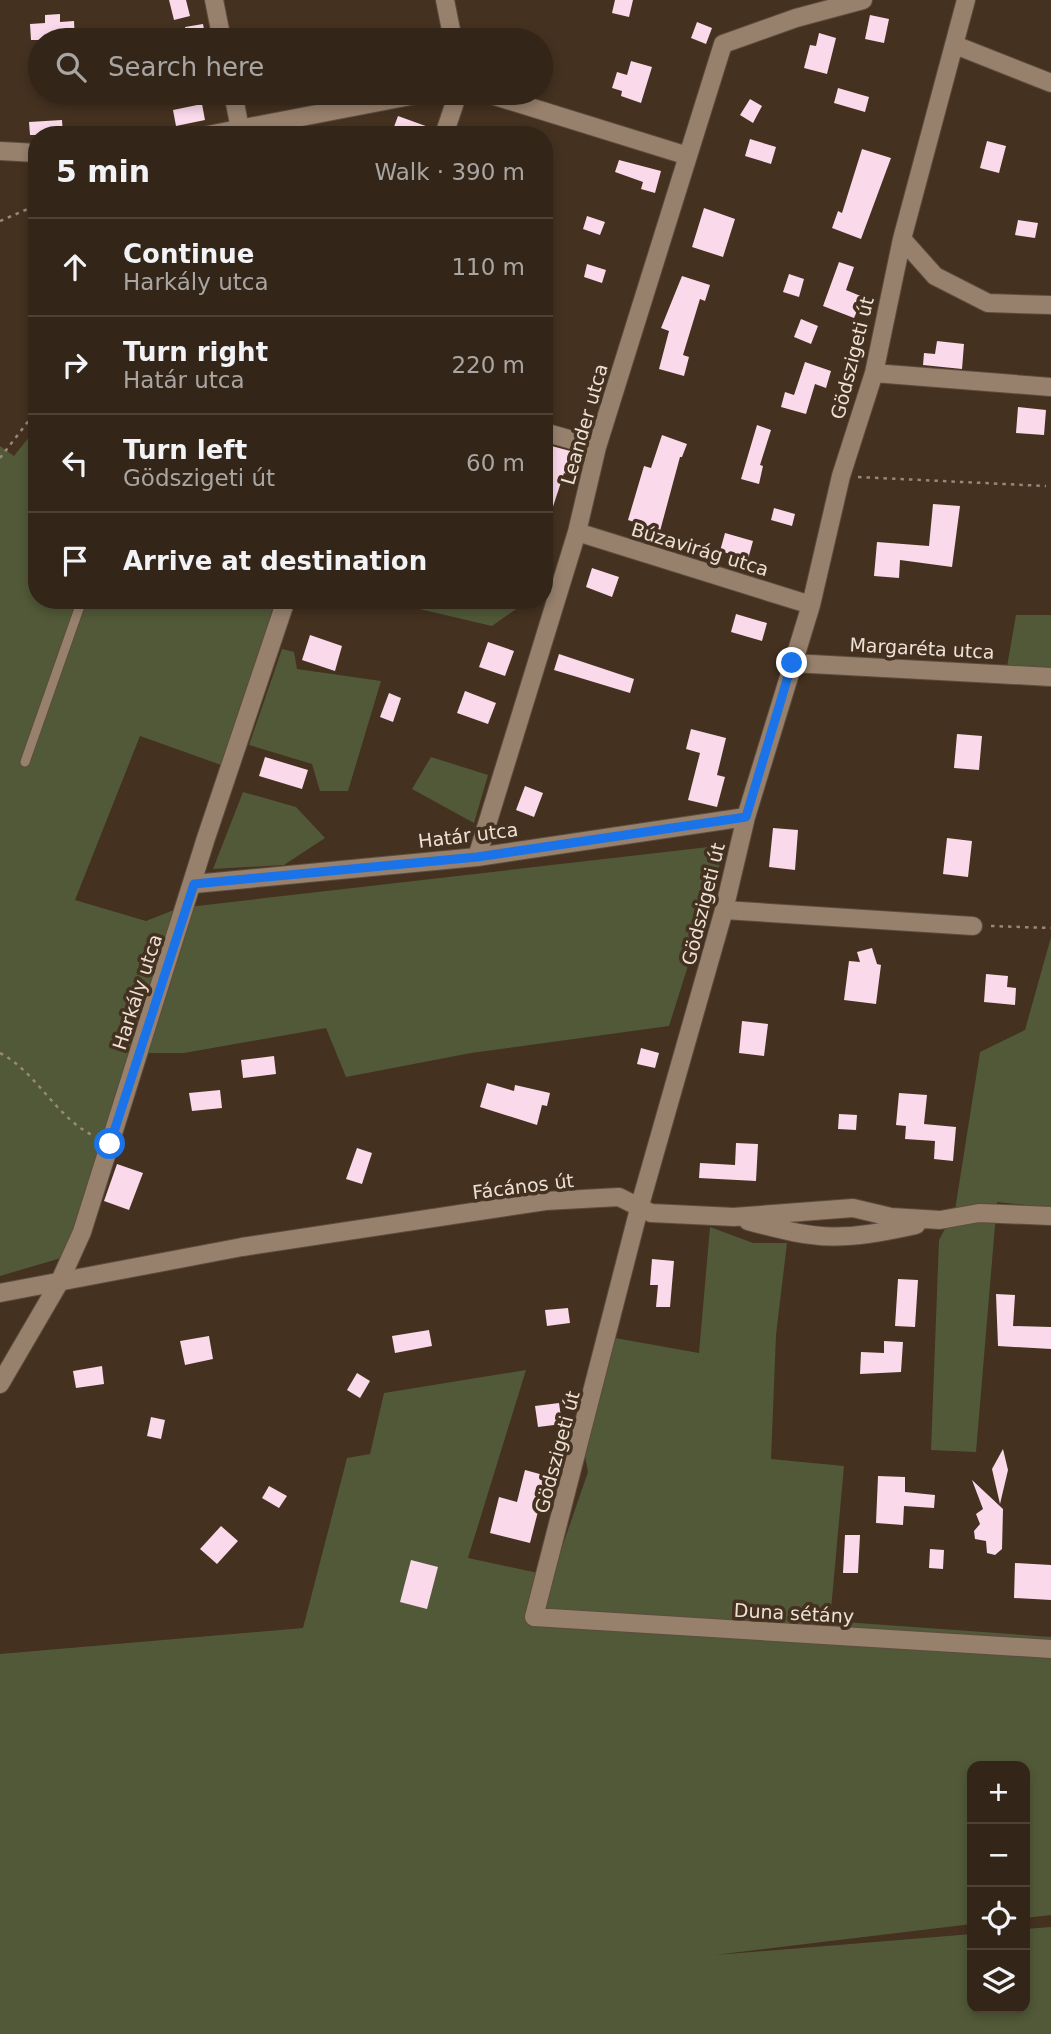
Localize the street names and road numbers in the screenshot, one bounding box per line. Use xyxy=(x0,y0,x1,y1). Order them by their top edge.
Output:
street label: Gödszigeti út xyxy=(826,294,878,422)
street label: Leander utca xyxy=(556,361,612,487)
street label: Búzavirág utca xyxy=(629,518,771,580)
street label: Margaréta utca xyxy=(849,633,995,663)
street label: Határ utca xyxy=(417,818,519,852)
street label: Gödszigeti út xyxy=(677,840,729,968)
street label: Harkály utca xyxy=(108,931,166,1053)
street label: Fácános út xyxy=(471,1169,575,1203)
street label: Gödszigeti út xyxy=(530,1389,584,1515)
street label: Duna sétány xyxy=(733,1599,855,1627)

